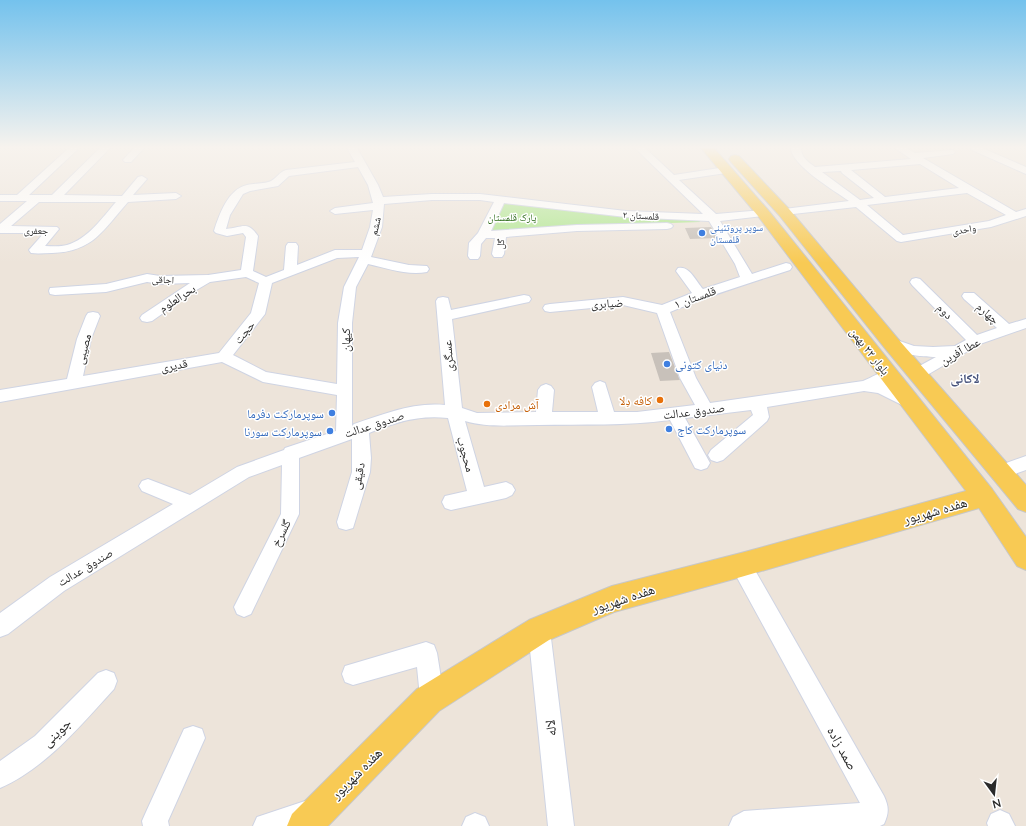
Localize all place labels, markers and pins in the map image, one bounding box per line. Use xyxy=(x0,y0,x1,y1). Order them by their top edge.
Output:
place label: سوپر پروتئینی قلمستان xyxy=(710,221,764,246)
marker: سوپر پروتئینی قلمستان xyxy=(697,228,707,238)
place label: دنیای کتونی xyxy=(675,357,728,372)
marker: دنیای کتونی xyxy=(662,359,672,369)
place label: کافه دِلا xyxy=(619,393,652,408)
marker: کافه دِلا xyxy=(655,395,665,405)
place label: آش مرادی xyxy=(495,397,540,412)
marker: آش مرادی xyxy=(482,399,492,409)
place label: سوپرمارکت دفرما xyxy=(247,406,324,421)
marker: سوپرمارکت دفرما xyxy=(327,408,337,418)
place label: سوپرمارکت کاج xyxy=(677,422,746,437)
place label: سوپرمارکت سورنا xyxy=(244,424,322,439)
marker: سوپرمارکت کاج xyxy=(664,424,674,434)
marker: سوپرمارکت سورنا xyxy=(325,426,335,436)

